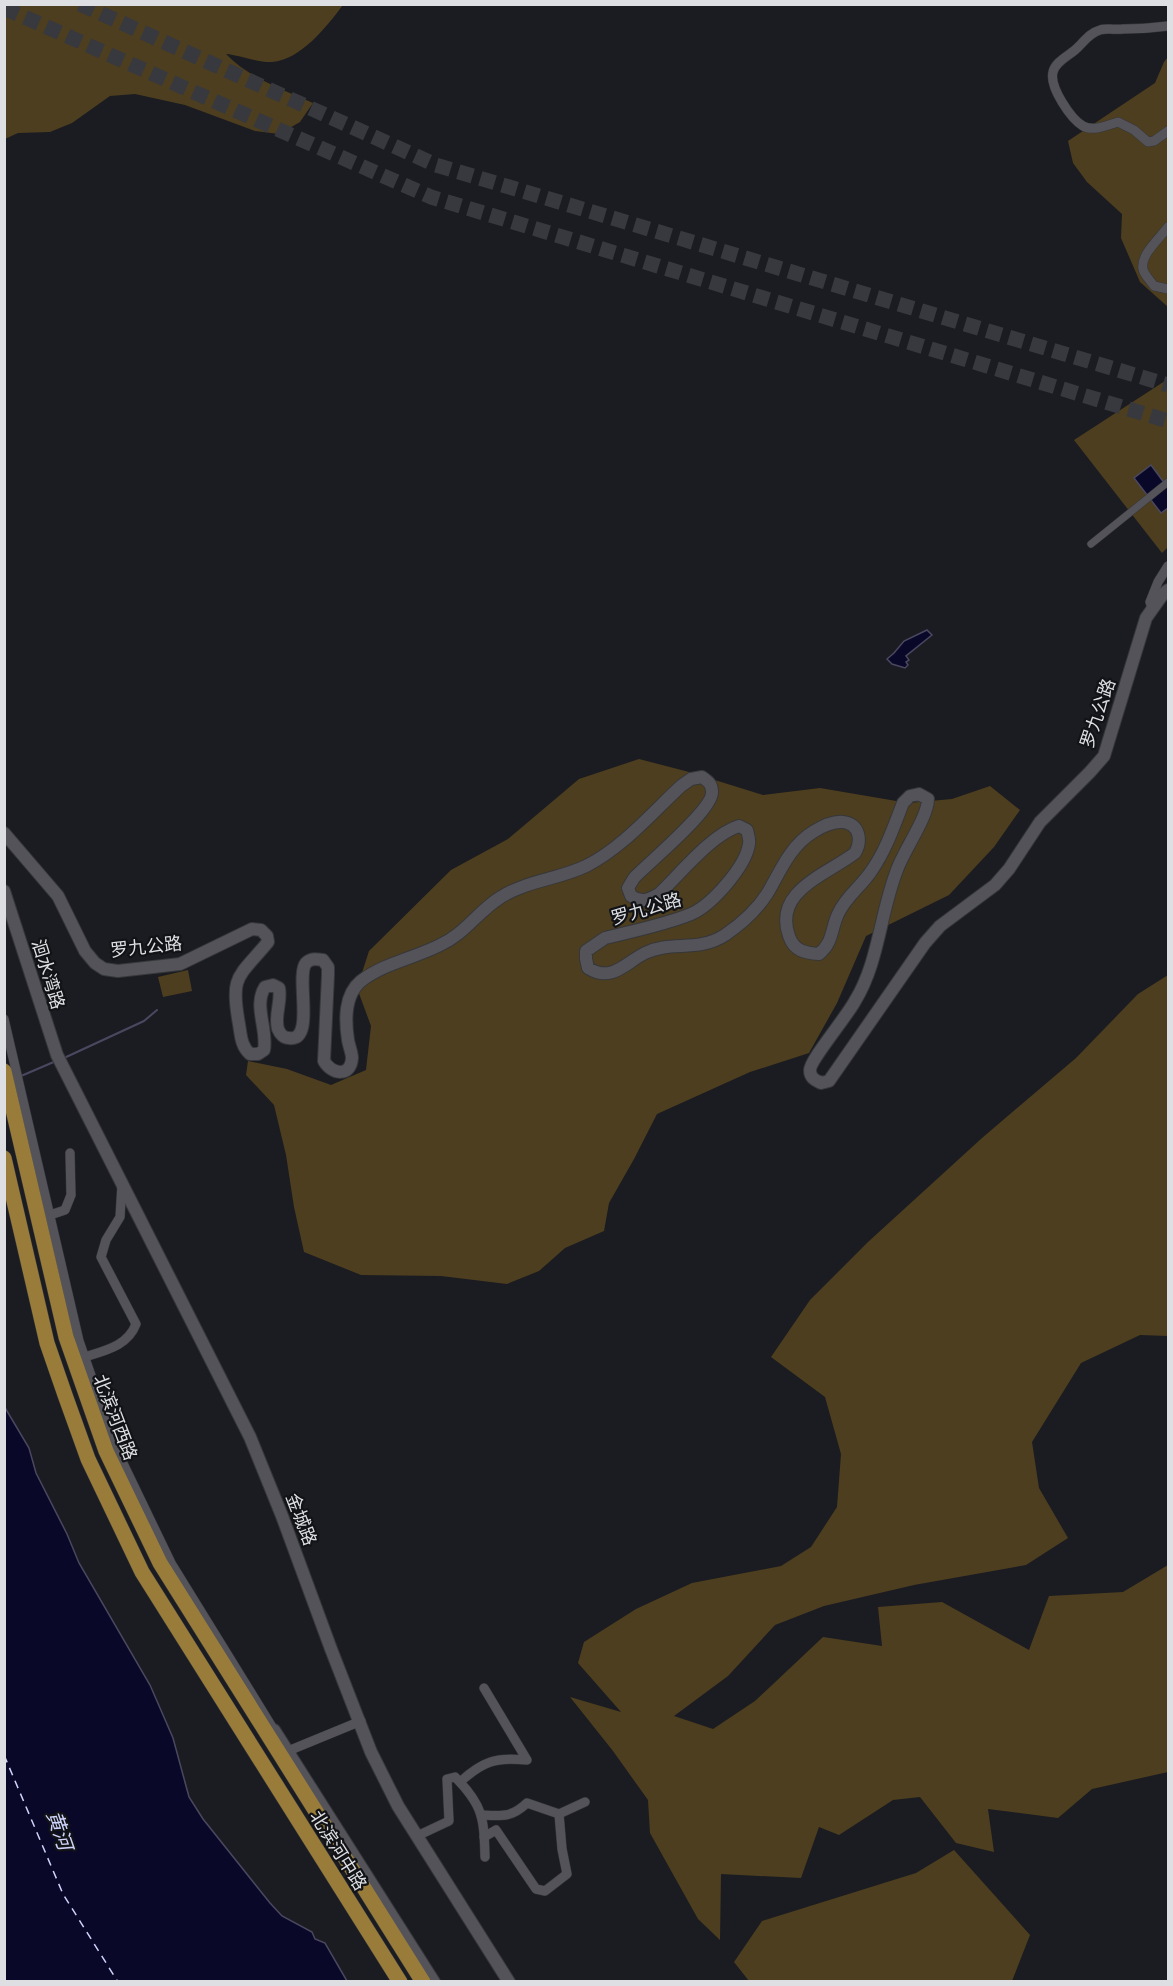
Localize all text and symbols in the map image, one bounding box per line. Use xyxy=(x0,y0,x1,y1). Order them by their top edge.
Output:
street label: 罗九公路 xyxy=(1076,676,1118,750)
street label: 罗九公路 xyxy=(609,888,683,928)
street label: 罗九公路 xyxy=(109,932,183,960)
street label: 洄水湾路 xyxy=(29,937,69,1011)
street label: 北滨河西路 xyxy=(91,1371,141,1463)
street label: 金城路 xyxy=(283,1490,321,1548)
water label: 黄河 xyxy=(43,1807,79,1856)
street label: 北滨河中路 xyxy=(307,1807,371,1893)

